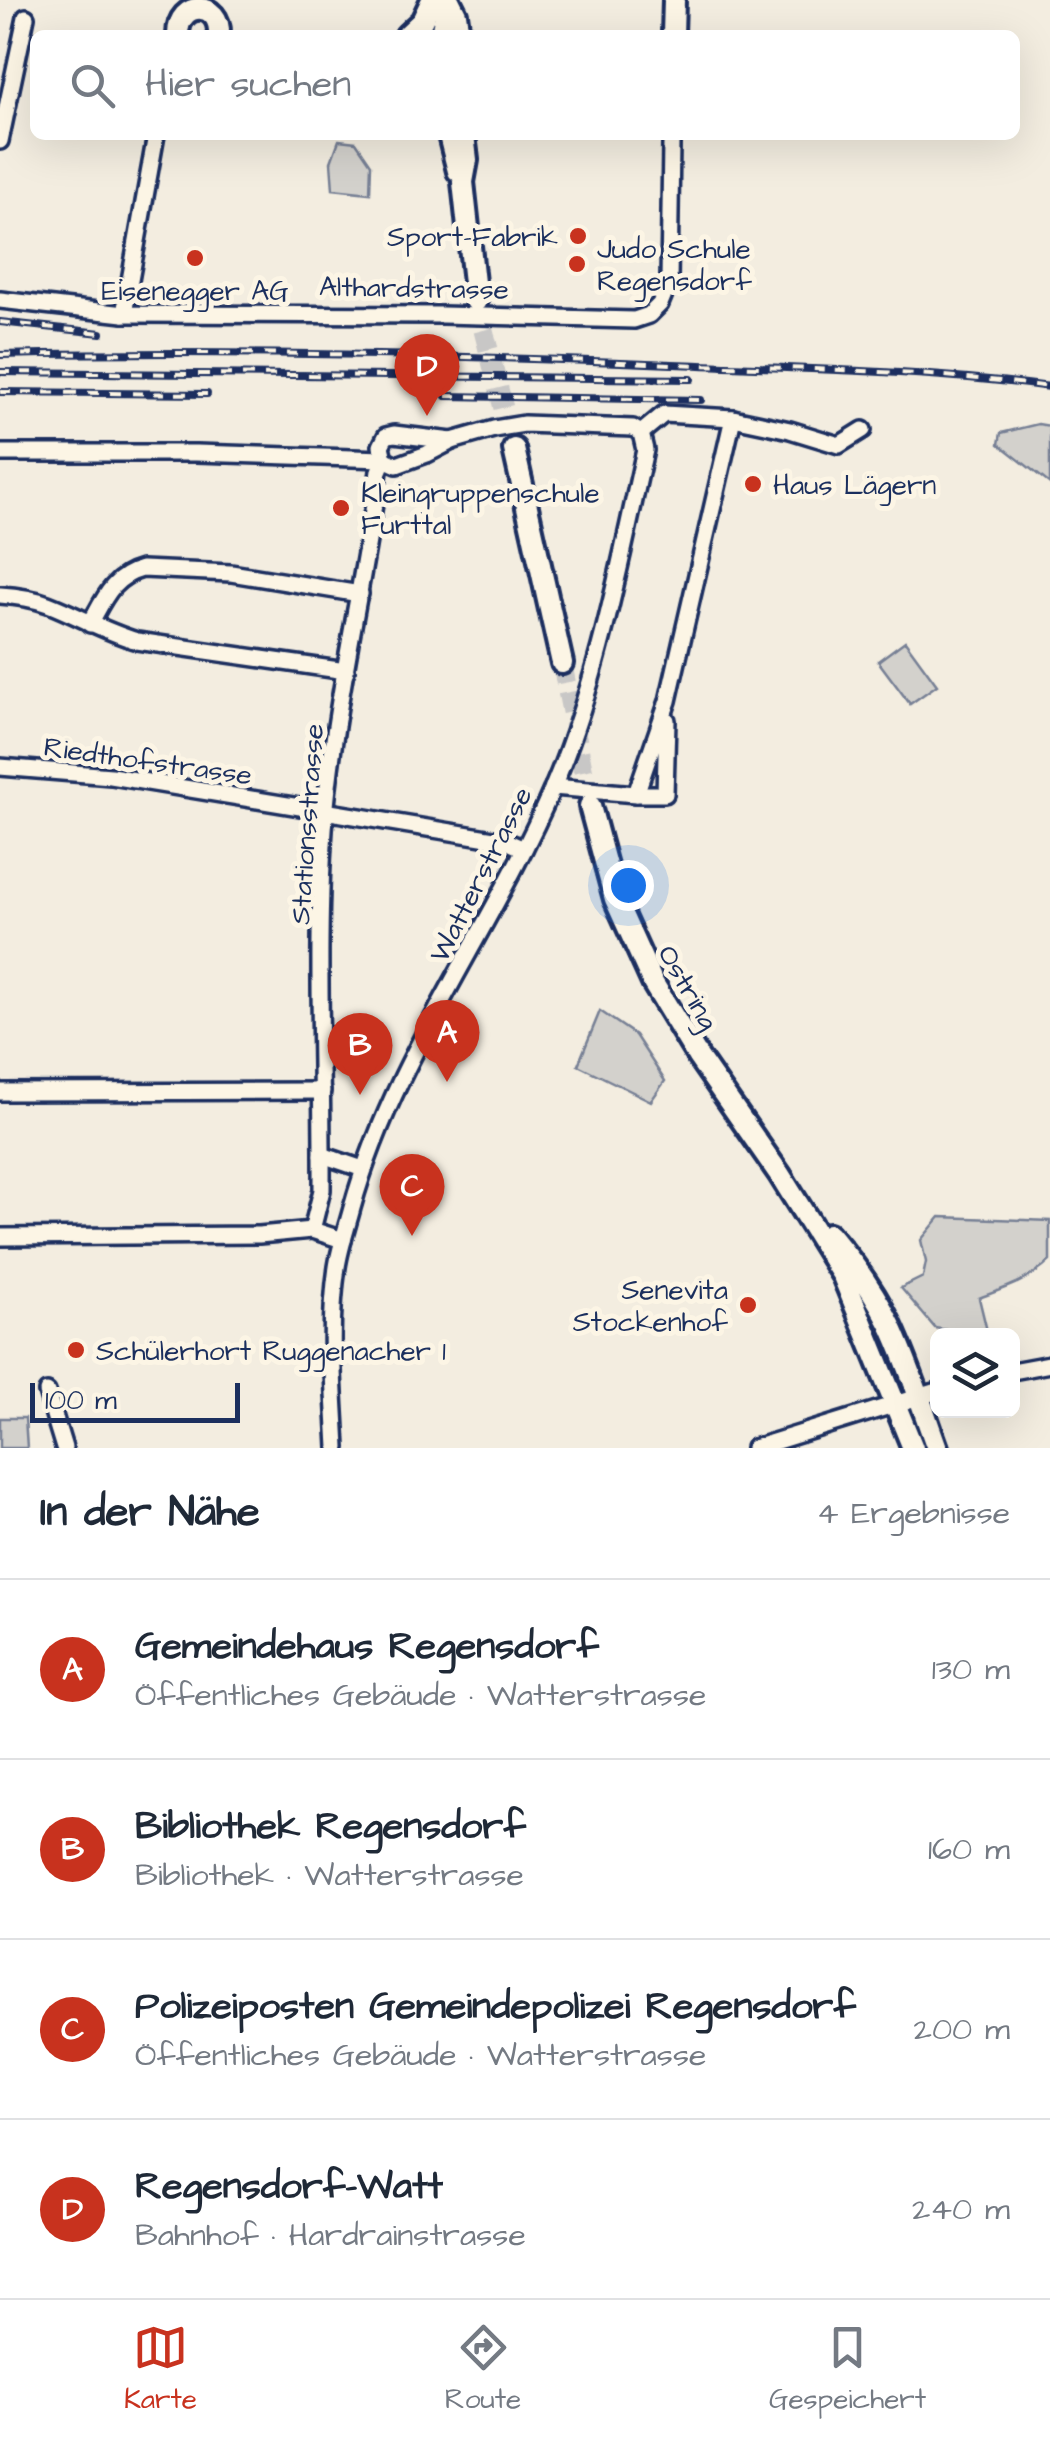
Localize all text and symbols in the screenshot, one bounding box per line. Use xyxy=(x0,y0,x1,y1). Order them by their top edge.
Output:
search box xyxy=(30,30,1020,140)
icon: search xyxy=(65,58,120,113)
text: Hier suchen xyxy=(145,59,351,111)
place label: Sport-Fabrik xyxy=(387,218,558,257)
marker: Sport-Fabrik xyxy=(567,225,589,247)
place label: Judo Schule Regensdorf xyxy=(597,230,752,302)
marker: Eisenegger AG xyxy=(184,247,206,269)
marker: Judo Schule Regensdorf xyxy=(566,253,588,275)
street label: Althardstrasse xyxy=(319,267,509,310)
place label: Eisenegger AG xyxy=(101,272,289,312)
pin: D xyxy=(394,334,460,416)
place label: Haus Lägern xyxy=(773,466,936,506)
marker: Haus Lägern xyxy=(742,473,764,495)
place label: Kleingruppenschule Furttal xyxy=(361,474,600,545)
marker: Kleingruppenschule Furttal xyxy=(330,497,352,519)
street label: Stationsstrasse xyxy=(281,722,334,926)
street label: Riedthofstrasse xyxy=(41,728,254,795)
street label: Watterstrasse xyxy=(420,780,542,969)
your location xyxy=(603,860,654,911)
street label: Ostring xyxy=(647,938,728,1038)
pin: A xyxy=(414,1000,480,1082)
pin: B xyxy=(328,1012,392,1095)
pin: C xyxy=(380,1154,444,1236)
place label: Senevita Stockenhof xyxy=(573,1271,728,1342)
marker: Senevita Stockenhof xyxy=(737,1294,759,1316)
map controls xyxy=(930,1328,1020,1418)
button: layers xyxy=(930,1328,1020,1418)
place label: Schülerhort Ruggenacher 1 xyxy=(96,1332,446,1372)
marker: Schülerhort Ruggenacher 1 xyxy=(65,1339,87,1361)
scale bar xyxy=(30,1378,240,1422)
text: 100 m xyxy=(45,1381,117,1420)
text: In der Nähe xyxy=(40,1484,260,1542)
text: 4 Ergebnisse xyxy=(817,1491,1010,1536)
text: Gemeindehaus Regensdorf xyxy=(135,1621,599,1673)
text: A xyxy=(62,1647,83,1692)
text: 130 m xyxy=(932,1647,1010,1692)
text: Öffentliches Gebäude · Watterstrasse xyxy=(135,1673,706,1718)
text: Bibliothek Regensdorf xyxy=(135,1801,526,1853)
text: B xyxy=(61,1827,84,1872)
text: 160 m xyxy=(928,1827,1010,1872)
text: Bibliothek · Watterstrasse xyxy=(135,1853,524,1898)
text: Polizeiposten Gemeindepolizei Regensdorf xyxy=(135,1981,856,2033)
text: C xyxy=(61,2007,84,2052)
text: 200 m xyxy=(914,2007,1010,2052)
text: Öffentliches Gebäude · Watterstrasse xyxy=(135,2033,706,2078)
text: Regensdorf-Watt xyxy=(135,2161,443,2213)
text: D xyxy=(62,2187,83,2232)
text: 240 m xyxy=(912,2187,1010,2232)
text: Bahnhof · Hardrainstrasse xyxy=(135,2213,526,2258)
tab: Karte xyxy=(124,2320,197,2419)
tab: Route xyxy=(445,2320,521,2419)
tab: Gespeichert xyxy=(769,2320,926,2419)

